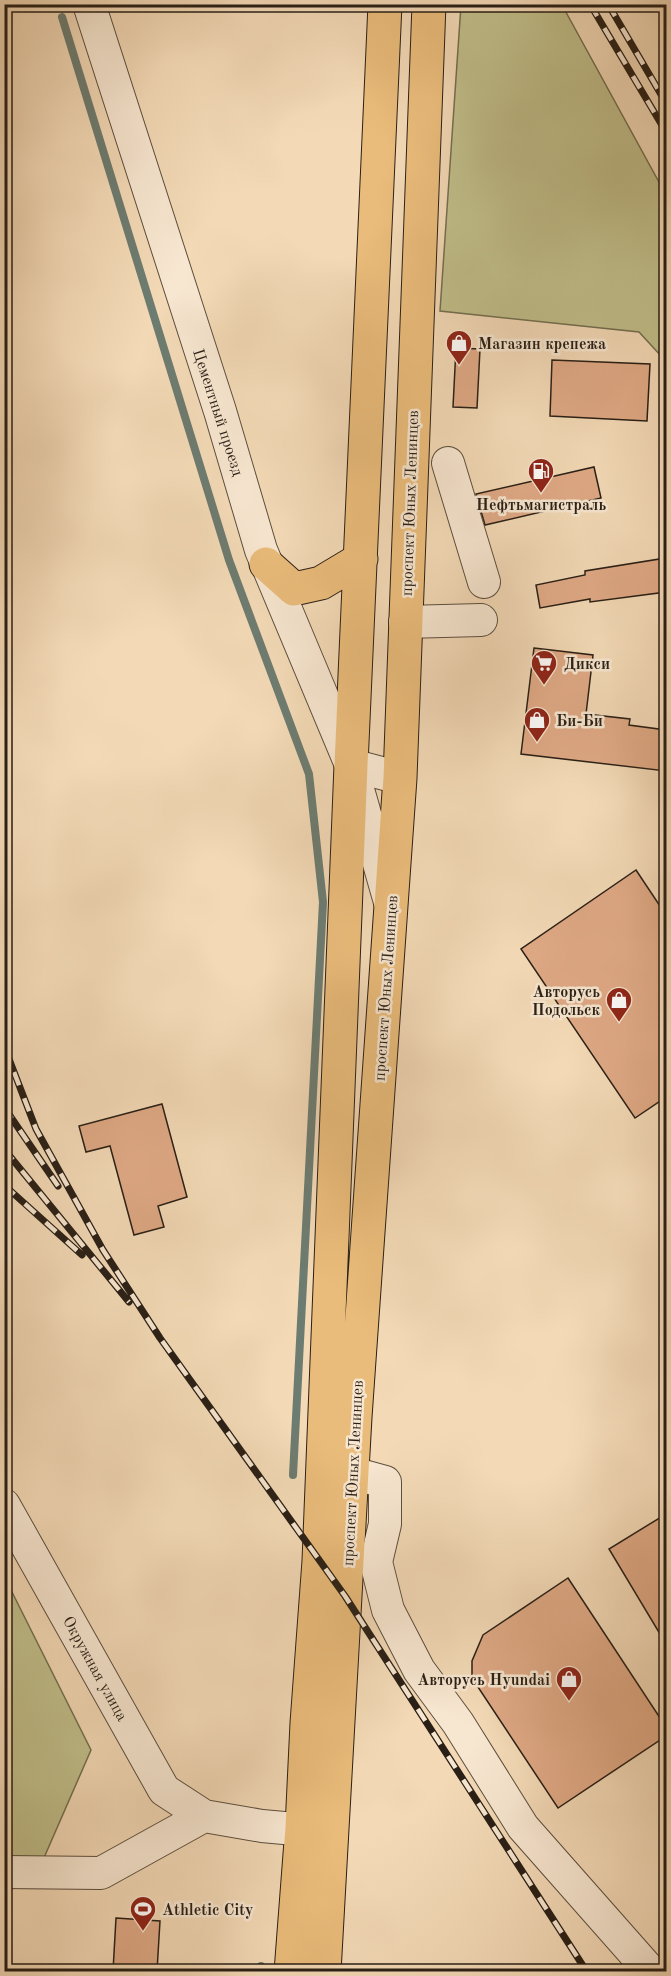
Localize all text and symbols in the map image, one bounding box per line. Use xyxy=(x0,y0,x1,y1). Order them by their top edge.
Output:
shop icon: Магазин крепежа xyxy=(444,328,474,366)
place label: Магазин крепежа xyxy=(478,337,606,353)
street label: Цементный проезд xyxy=(189,347,245,478)
street label: проспект Юных Ленинцев xyxy=(400,410,422,596)
fuel station icon: Нефтьмагистраль xyxy=(526,456,556,494)
place label: Нефтьмагистраль xyxy=(476,498,606,514)
supermarket icon: Дикси xyxy=(529,648,559,686)
place label: Дикси xyxy=(564,657,610,673)
shop icon: Би-Би xyxy=(522,705,552,743)
place label: Би-Би xyxy=(556,714,603,730)
street label: проспект Юных Ленинцев xyxy=(373,895,401,1082)
place label: Авторусь Подольск xyxy=(532,985,601,1019)
shop icon: Авторусь Подольск xyxy=(604,985,634,1023)
street label: проспект Юных Ленинцев xyxy=(341,1380,367,1566)
street label: Окружная улица xyxy=(59,1614,130,1724)
shop icon: Авторусь Hyundai xyxy=(554,1664,584,1702)
place label: Авторусь Hyundai xyxy=(417,1673,550,1689)
sports icon: Athletic City xyxy=(128,1894,158,1932)
place label: Athletic City xyxy=(162,1903,253,1919)

